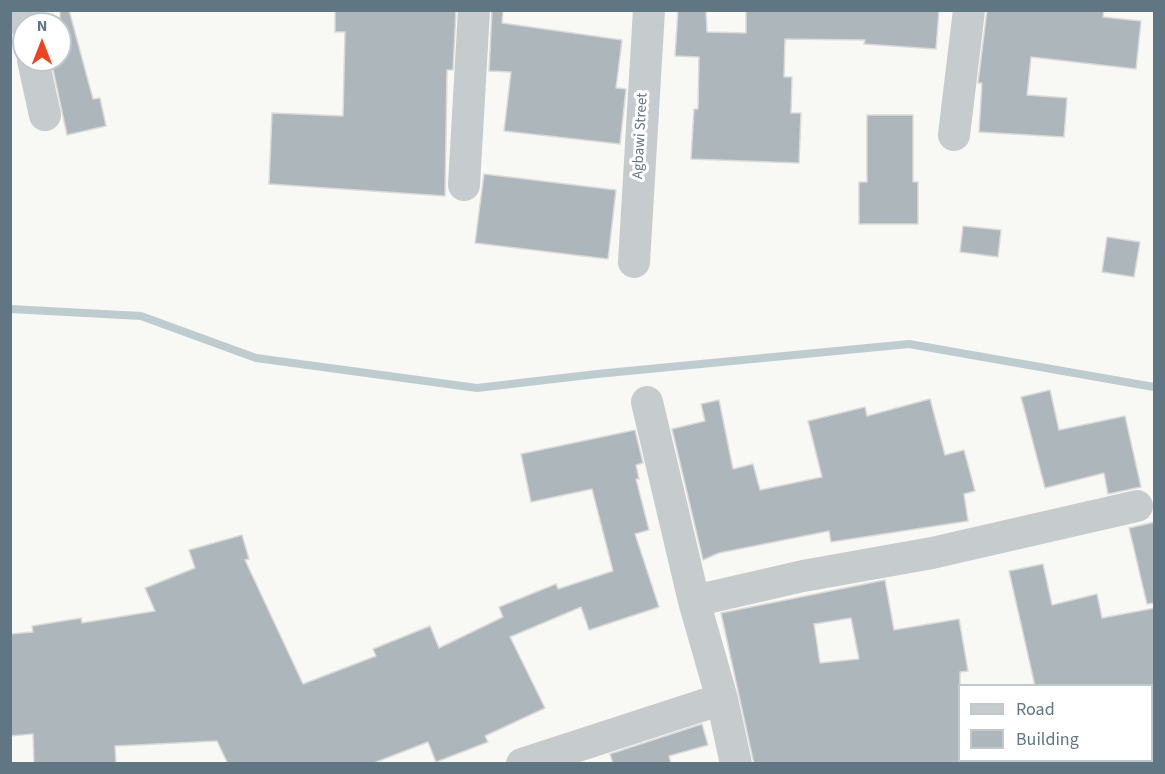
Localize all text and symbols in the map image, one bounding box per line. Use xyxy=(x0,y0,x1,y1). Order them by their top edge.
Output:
north arrow xyxy=(12,12,72,72)
text: N xyxy=(37,15,47,37)
street label: Agbawi Street xyxy=(630,92,652,180)
legend xyxy=(958,684,1153,762)
text: Road xyxy=(1016,697,1055,722)
text: Building xyxy=(1016,727,1079,752)

